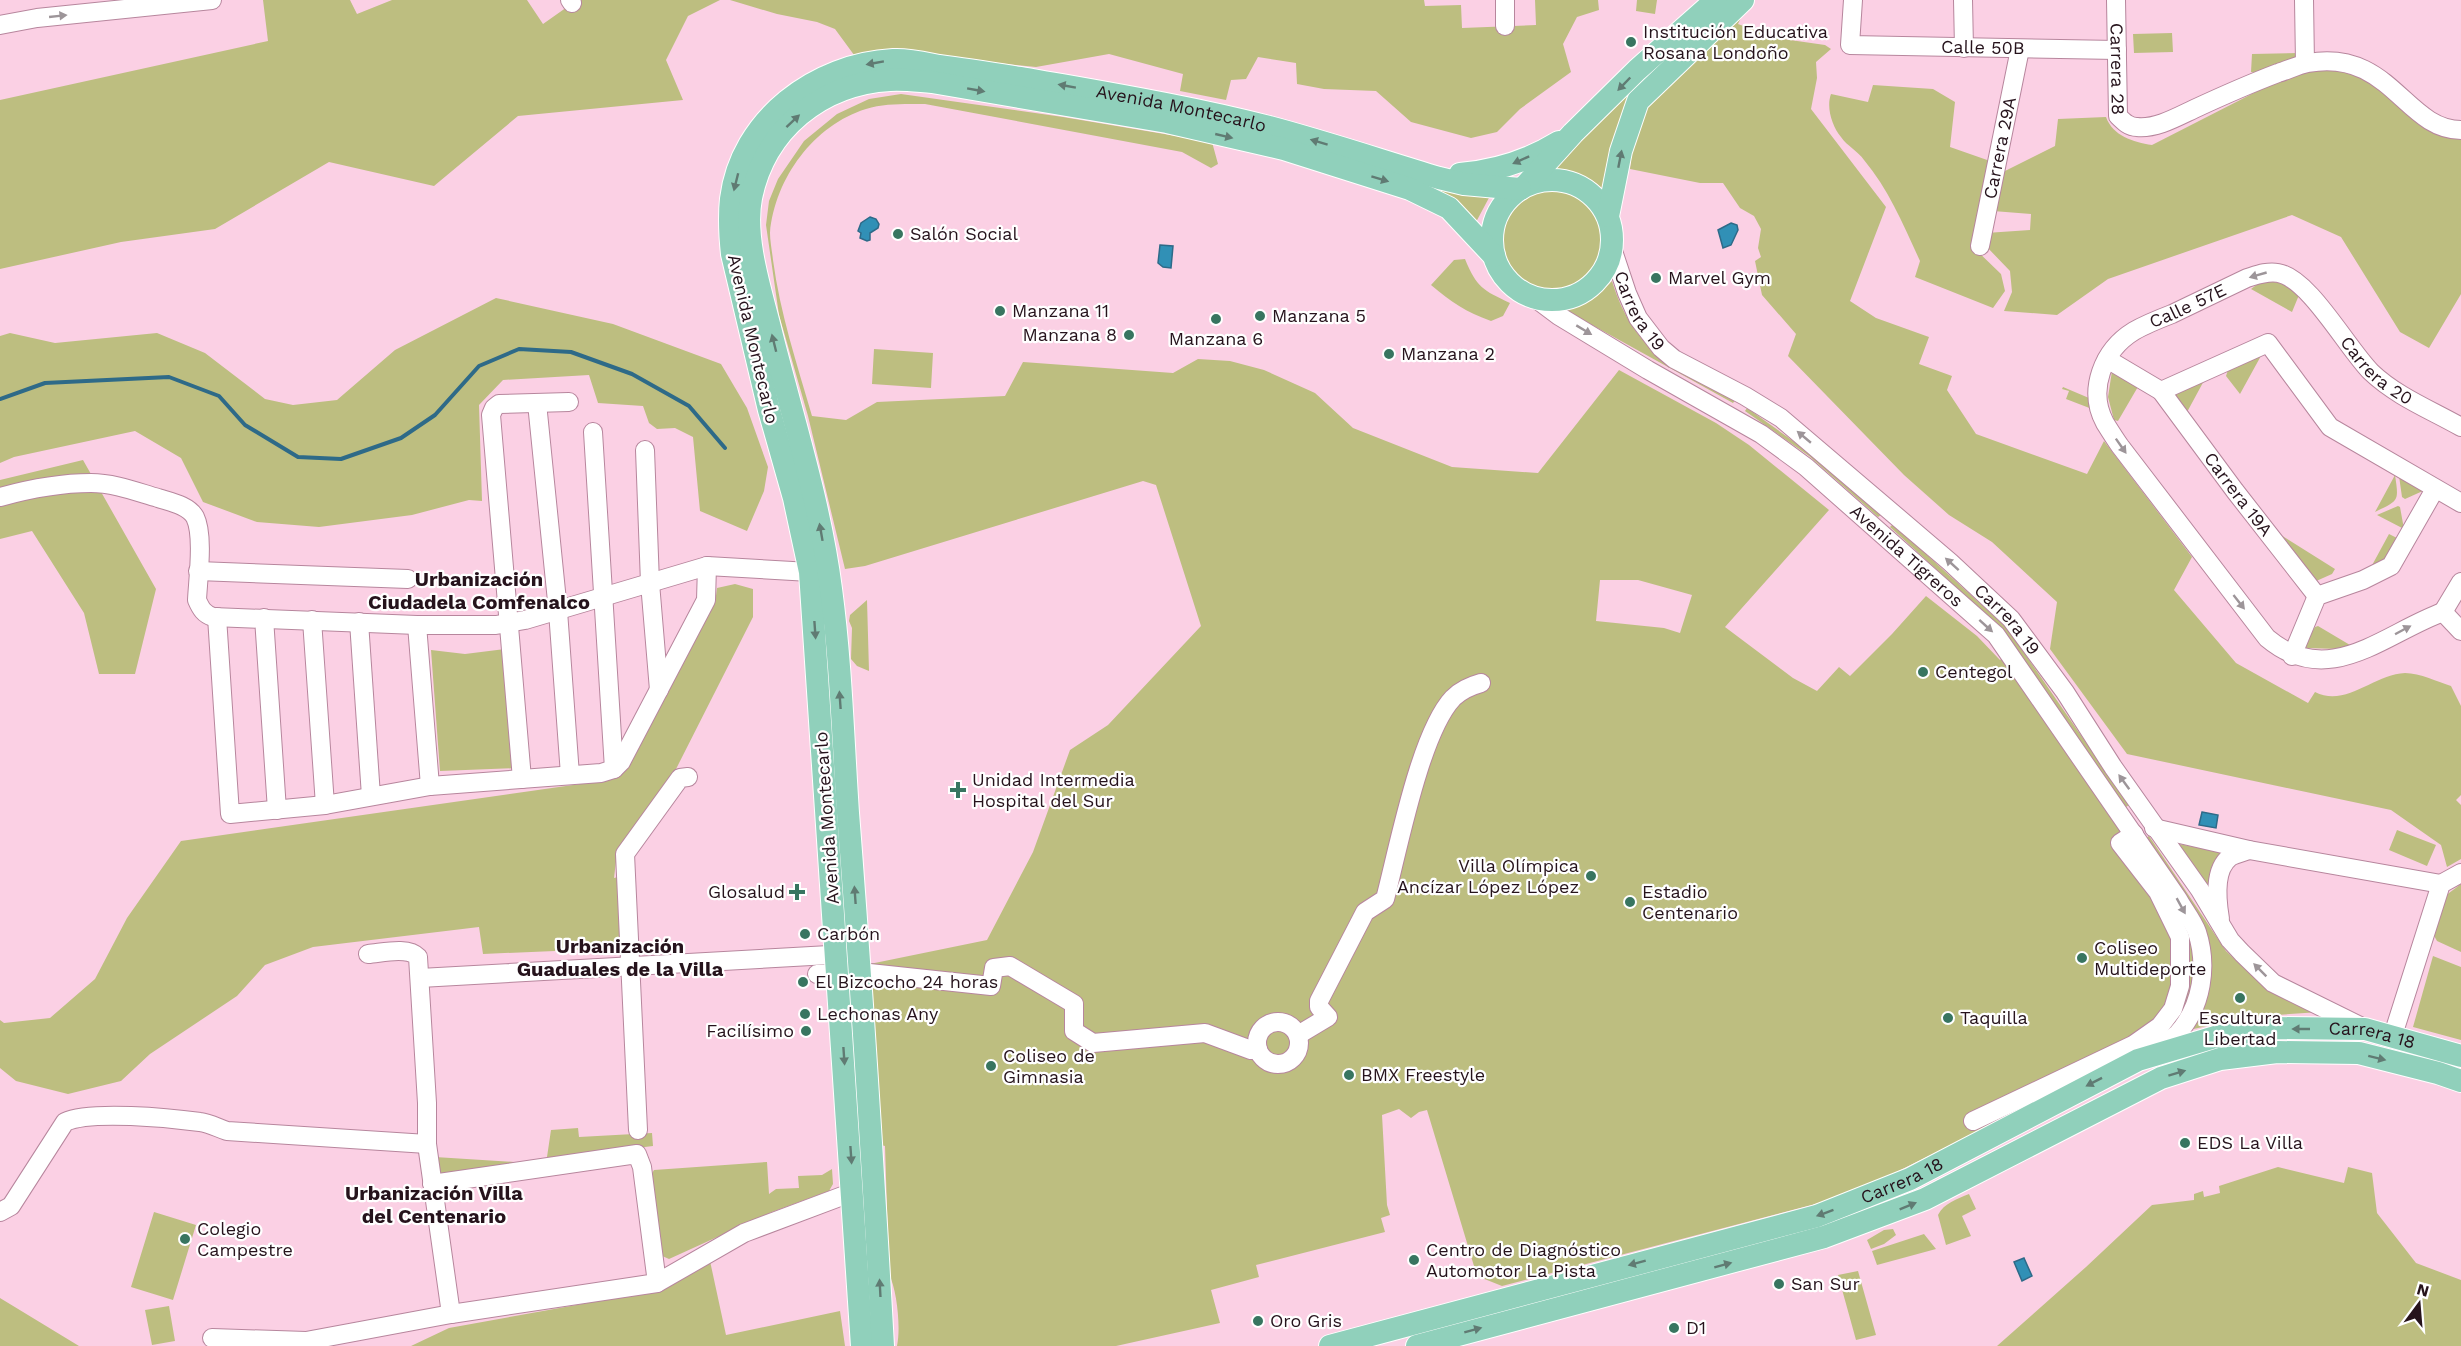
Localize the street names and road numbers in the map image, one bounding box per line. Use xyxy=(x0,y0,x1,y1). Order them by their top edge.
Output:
street label: Carrera 28 xyxy=(2106,23,2129,115)
street label: Calle 50B xyxy=(1941,36,2025,58)
street label: Avenida Montecarlo xyxy=(1095,80,1269,136)
street label: Carrera 29A xyxy=(1979,95,2020,201)
street label: Avenida Montecarlo xyxy=(724,252,783,426)
street label: Carrera 19 xyxy=(1610,268,1670,355)
street label: Calle 57E xyxy=(2146,279,2229,332)
street label: Carrera 20 xyxy=(2336,332,2416,409)
street label: Carrera 19A xyxy=(2200,448,2277,540)
street label: Avenida Tigreros xyxy=(1846,500,1968,611)
street label: Carrera 19 xyxy=(1970,579,2045,659)
street label: Avenida Montecarlo xyxy=(810,731,843,905)
street label: Carrera 18 xyxy=(2328,1018,2418,1053)
street label: Carrera 18 xyxy=(1857,1153,1946,1208)

